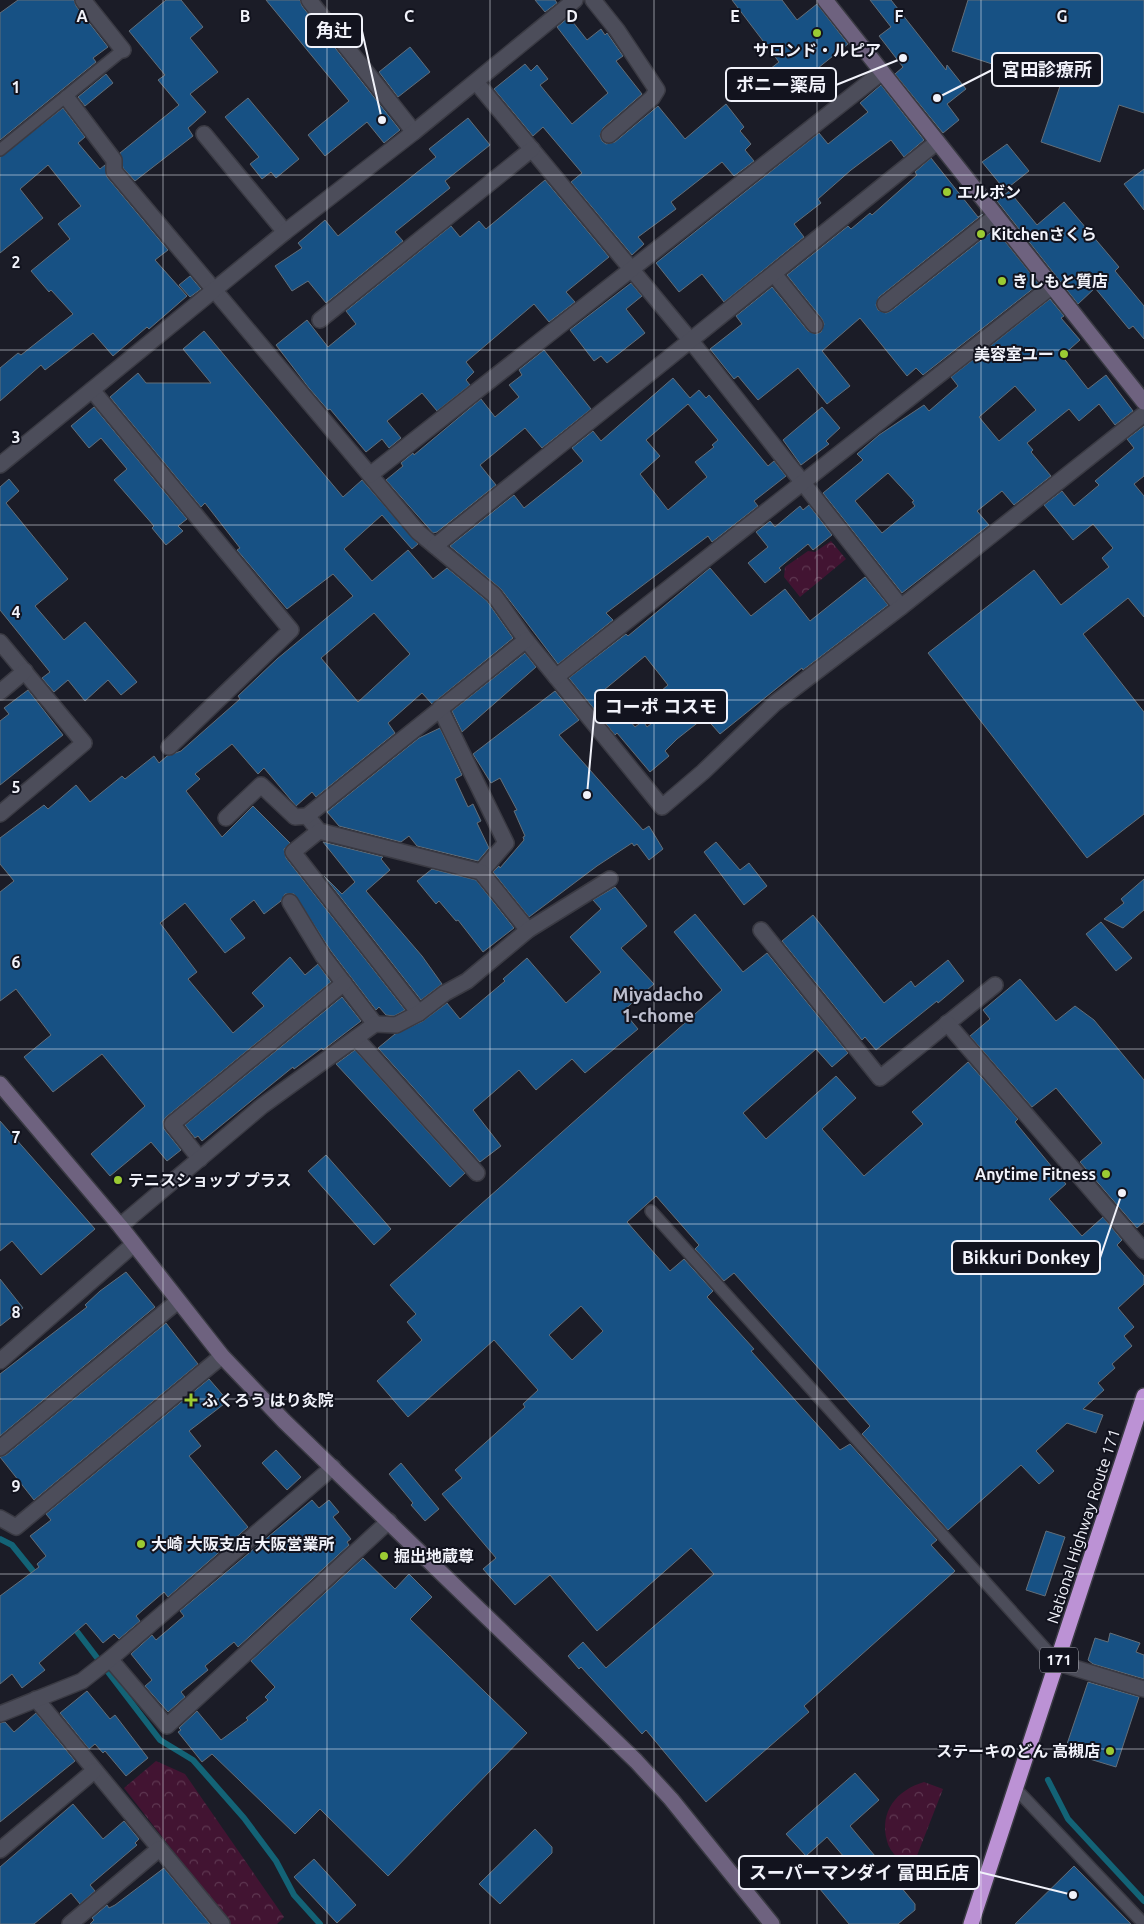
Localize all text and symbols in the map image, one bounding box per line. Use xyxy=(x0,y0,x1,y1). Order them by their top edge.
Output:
text: A xyxy=(76,7,88,25)
text: B xyxy=(240,7,250,25)
text: C xyxy=(404,7,414,25)
text: D xyxy=(566,7,578,25)
text: E xyxy=(730,7,740,25)
text: F xyxy=(895,7,904,25)
text: G xyxy=(1056,7,1068,25)
callout: 角辻 xyxy=(306,14,362,47)
text: 角辻 xyxy=(316,20,352,40)
marker: サロンド・ルピア xyxy=(811,27,823,39)
place label: サロンド・ルピア xyxy=(753,41,881,59)
callout: 宮田診療所 xyxy=(992,53,1102,86)
text: 宮田診療所 xyxy=(1002,59,1092,79)
callout: ポニー薬局 xyxy=(726,68,836,101)
text: ポニー薬局 xyxy=(736,74,826,94)
text: 1 xyxy=(11,78,21,96)
place label: エルボン xyxy=(957,183,1021,201)
marker: エルボン xyxy=(941,186,953,198)
place label: Kitchenさくら xyxy=(991,225,1097,243)
marker: Kitchenさくら xyxy=(975,228,987,240)
text: 2 xyxy=(11,253,21,271)
place label: きしもと質店 xyxy=(1012,272,1108,290)
marker: きしもと質店 xyxy=(996,275,1008,287)
place label: 美容室ユー xyxy=(974,345,1054,363)
marker: 美容室ユー xyxy=(1058,348,1070,360)
text: 3 xyxy=(11,428,21,446)
text: 4 xyxy=(11,603,21,621)
callout: コーポ コスモ xyxy=(595,690,727,723)
text: コーポ コスモ xyxy=(605,696,717,716)
text: 5 xyxy=(11,778,21,796)
text: 6 xyxy=(11,953,21,971)
district label: Miyadacho 1-chome xyxy=(613,984,703,1025)
text: 7 xyxy=(11,1128,21,1146)
place label: Anytime Fitness xyxy=(975,1165,1096,1183)
marker: Anytime Fitness xyxy=(1100,1168,1112,1180)
place label: テニスショップ プラス xyxy=(128,1171,291,1189)
marker: テニスショップ プラス xyxy=(112,1174,124,1186)
callout: Bikkuri Donkey xyxy=(952,1241,1100,1274)
text: Bikkuri Donkey xyxy=(962,1247,1091,1267)
text: 8 xyxy=(11,1303,21,1321)
place label: ふくろう はり灸院 xyxy=(202,1391,334,1409)
marker: ふくろう はり灸院 xyxy=(184,1393,198,1407)
street label: National Highway Route 171 xyxy=(1043,1426,1123,1626)
text: 9 xyxy=(11,1477,21,1495)
place label: 大崎 大阪支店 大阪営業所 xyxy=(151,1535,335,1553)
marker: 大崎 大阪支店 大阪営業所 xyxy=(135,1538,147,1550)
place label: 掘出地蔵尊 xyxy=(394,1547,474,1565)
marker: 掘出地蔵尊 xyxy=(378,1550,390,1562)
road number: 171 xyxy=(1040,1648,1078,1672)
place label: ステーキのどん 高槻店 xyxy=(936,1742,1100,1760)
marker: ステーキのどん 高槻店 xyxy=(1104,1745,1116,1757)
callout: スーパーマンダイ 富田丘店 xyxy=(739,1856,979,1889)
text: スーパーマンダイ 富田丘店 xyxy=(749,1862,969,1882)

